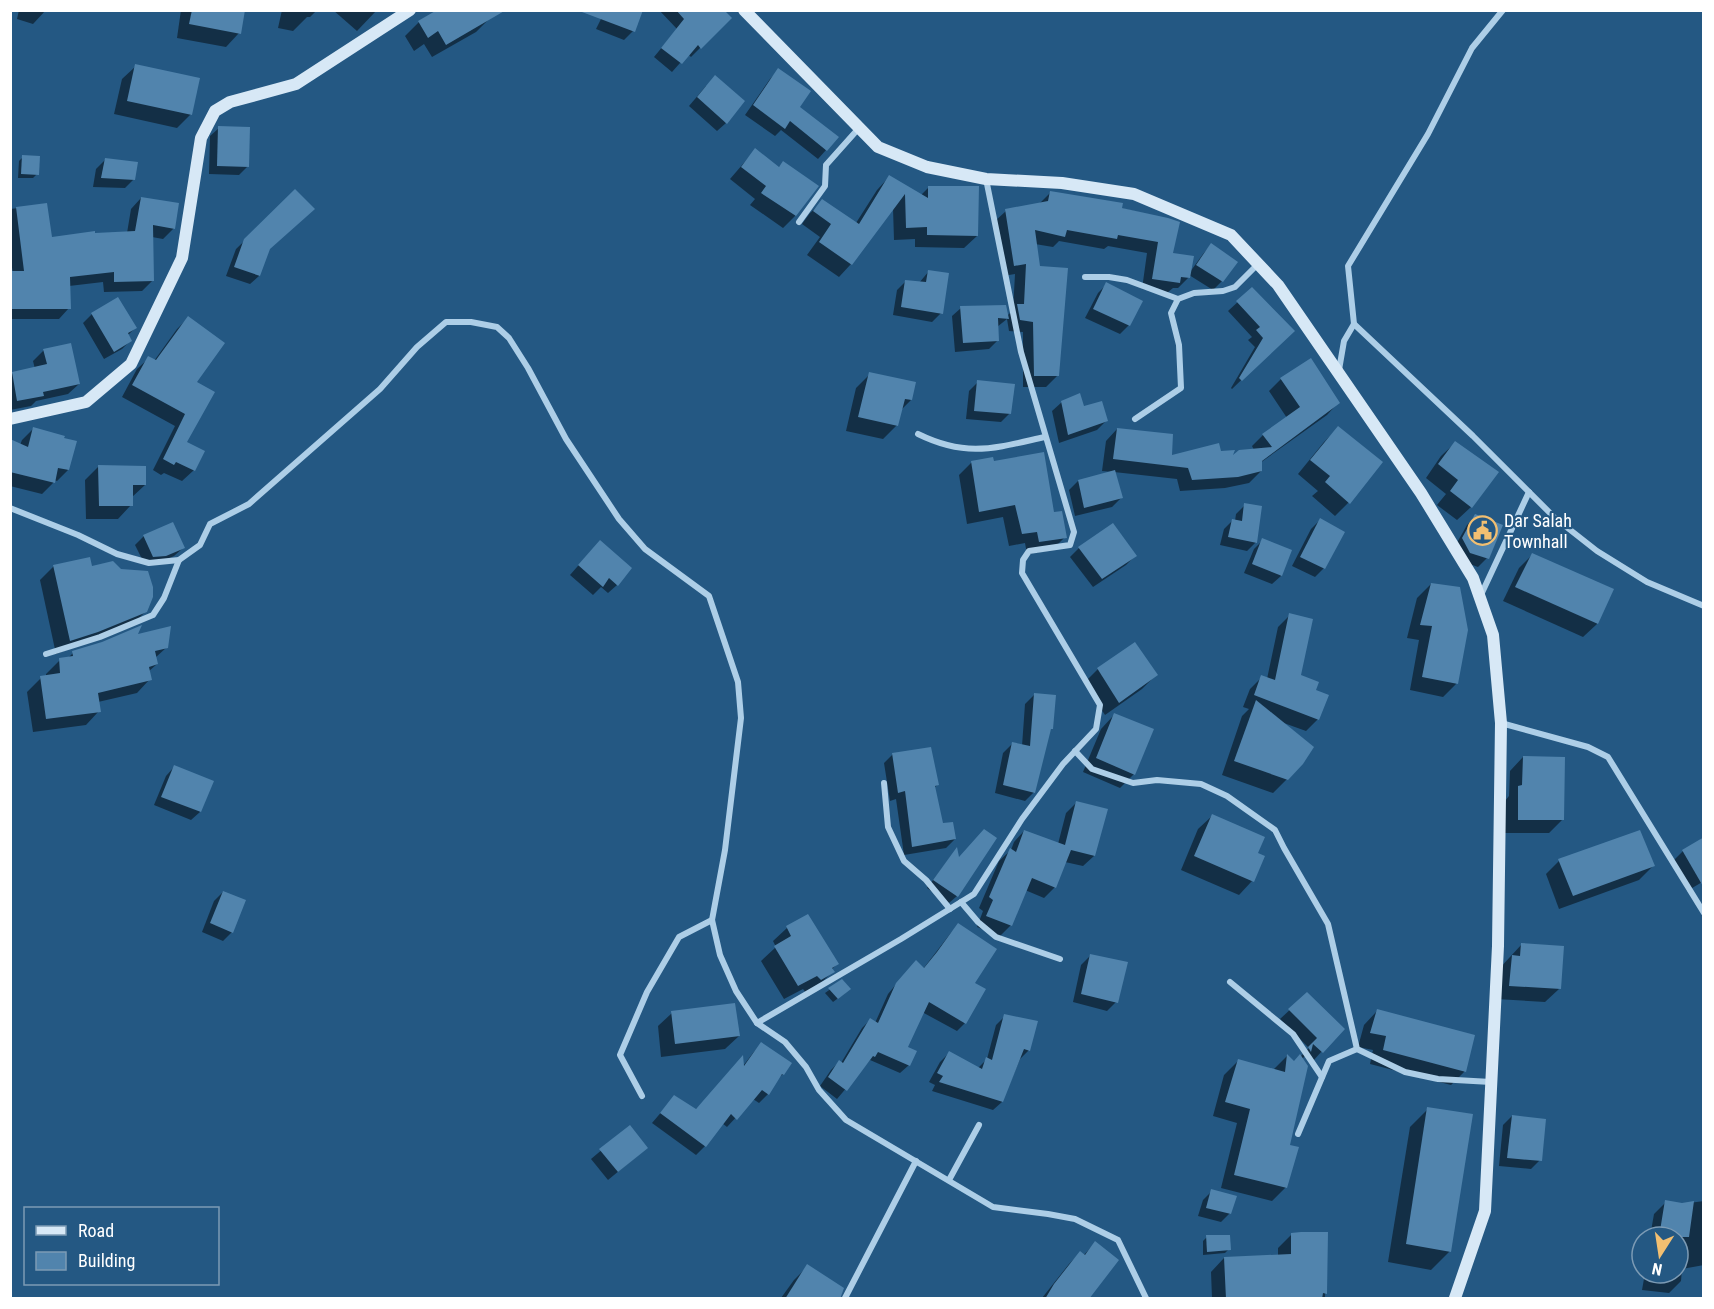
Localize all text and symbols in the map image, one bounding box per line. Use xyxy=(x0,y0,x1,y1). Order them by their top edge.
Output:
place label: Dar Salah Townhall xyxy=(1504,510,1572,552)
public building icon: Dar Salah Townhall xyxy=(1467,515,1499,547)
legend xyxy=(24,1207,219,1285)
text: Road xyxy=(78,1220,114,1241)
north arrow xyxy=(1630,1225,1690,1285)
text: Building xyxy=(78,1250,135,1271)
text: N xyxy=(1650,1259,1664,1279)

